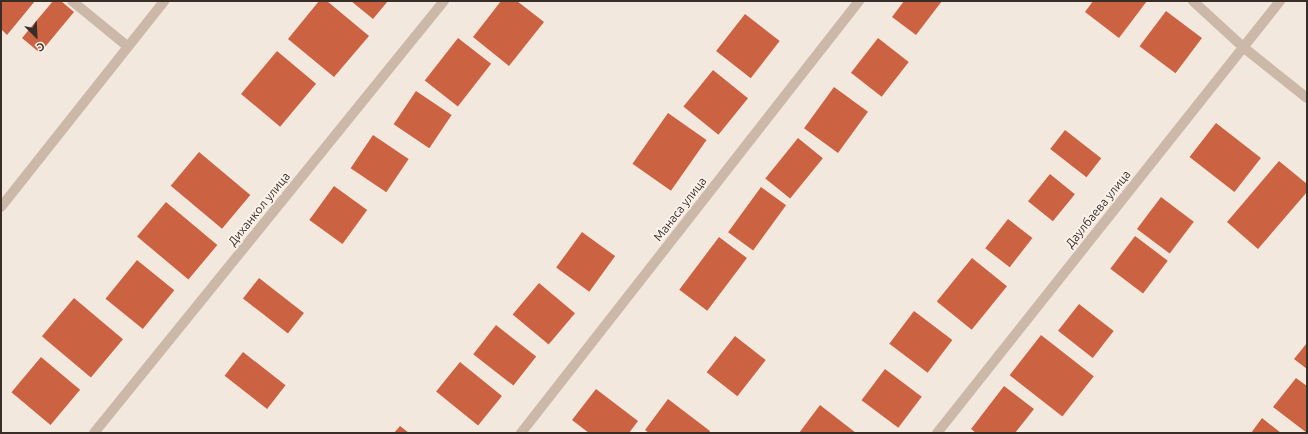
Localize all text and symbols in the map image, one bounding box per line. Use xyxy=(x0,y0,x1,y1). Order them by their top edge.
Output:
north arrow xyxy=(16,16,56,56)
text: С xyxy=(35,40,47,54)
street label: Даулбаева улица xyxy=(1062,167,1134,251)
street label: Диханкол улица xyxy=(225,169,293,249)
street label: Манаса улица xyxy=(651,174,709,244)

